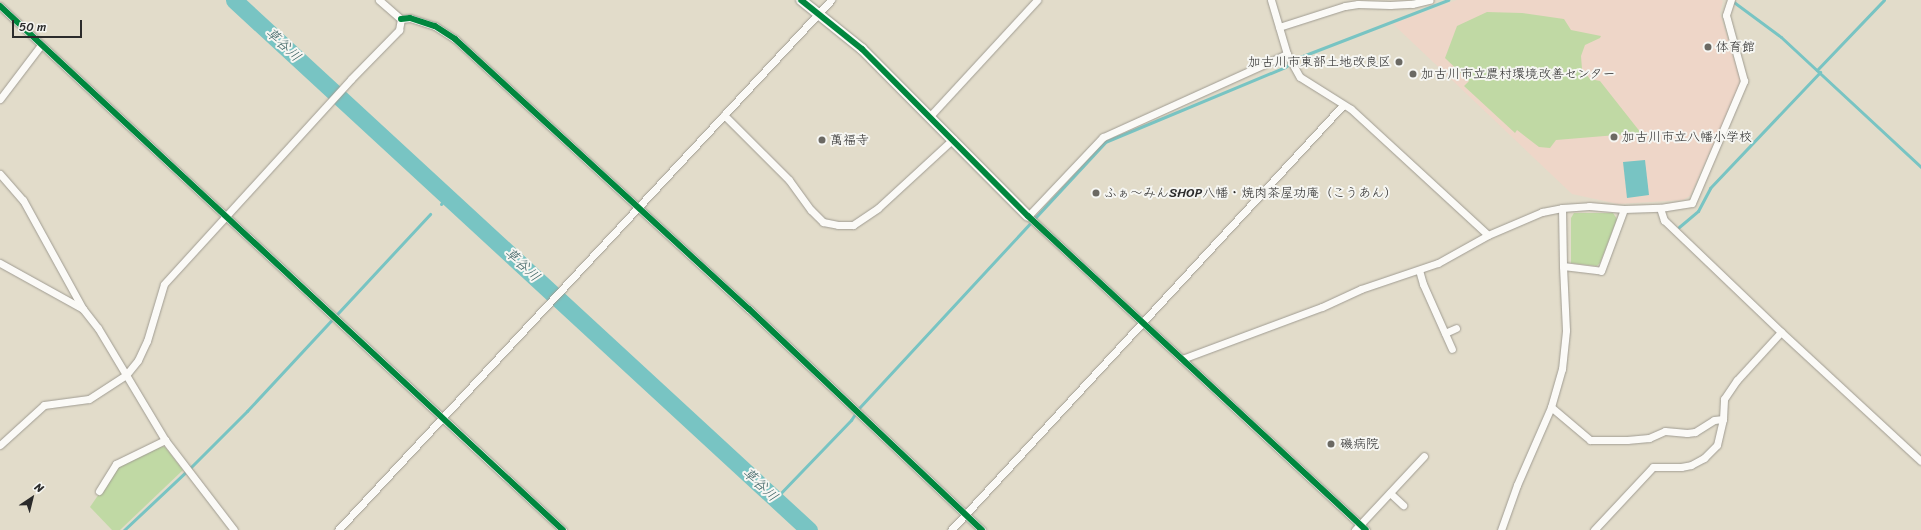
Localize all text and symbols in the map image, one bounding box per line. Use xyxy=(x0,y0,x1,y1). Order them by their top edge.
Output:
scale bar xyxy=(14,12,84,38)
text: 50 m xyxy=(19,16,46,38)
water label: 草谷川 xyxy=(262,25,304,65)
place label: 体育館 xyxy=(1716,39,1755,55)
marker: 体育館 xyxy=(1703,42,1713,52)
place label: 加古川市東部土地改良区 xyxy=(1248,54,1391,70)
marker: 加古川市東部土地改良区 xyxy=(1394,57,1404,67)
place label: 加古川市立農村環境改善センター xyxy=(1421,66,1616,82)
marker: 加古川市立農村環境改善センター xyxy=(1408,69,1418,79)
place label: 加古川市立八幡小学校 xyxy=(1622,129,1752,145)
place label: 萬福寺 xyxy=(830,132,869,148)
marker: 加古川市立八幡小学校 xyxy=(1609,132,1619,142)
marker: 萬福寺 xyxy=(817,135,827,145)
place label: ふぁ～みんSHOP八幡・焼肉茶屋功庵（こうあん） xyxy=(1104,185,1397,201)
marker: ふぁ～みんSHOP八幡・焼肉茶屋功庵（こうあん） xyxy=(1091,188,1101,198)
water label: 草谷川 xyxy=(501,245,543,285)
place label: 磯病院 xyxy=(1340,436,1379,452)
marker: 磯病院 xyxy=(1325,438,1337,450)
water label: 草谷川 xyxy=(739,465,781,505)
north arrow xyxy=(12,478,52,518)
text: N xyxy=(31,478,48,498)

